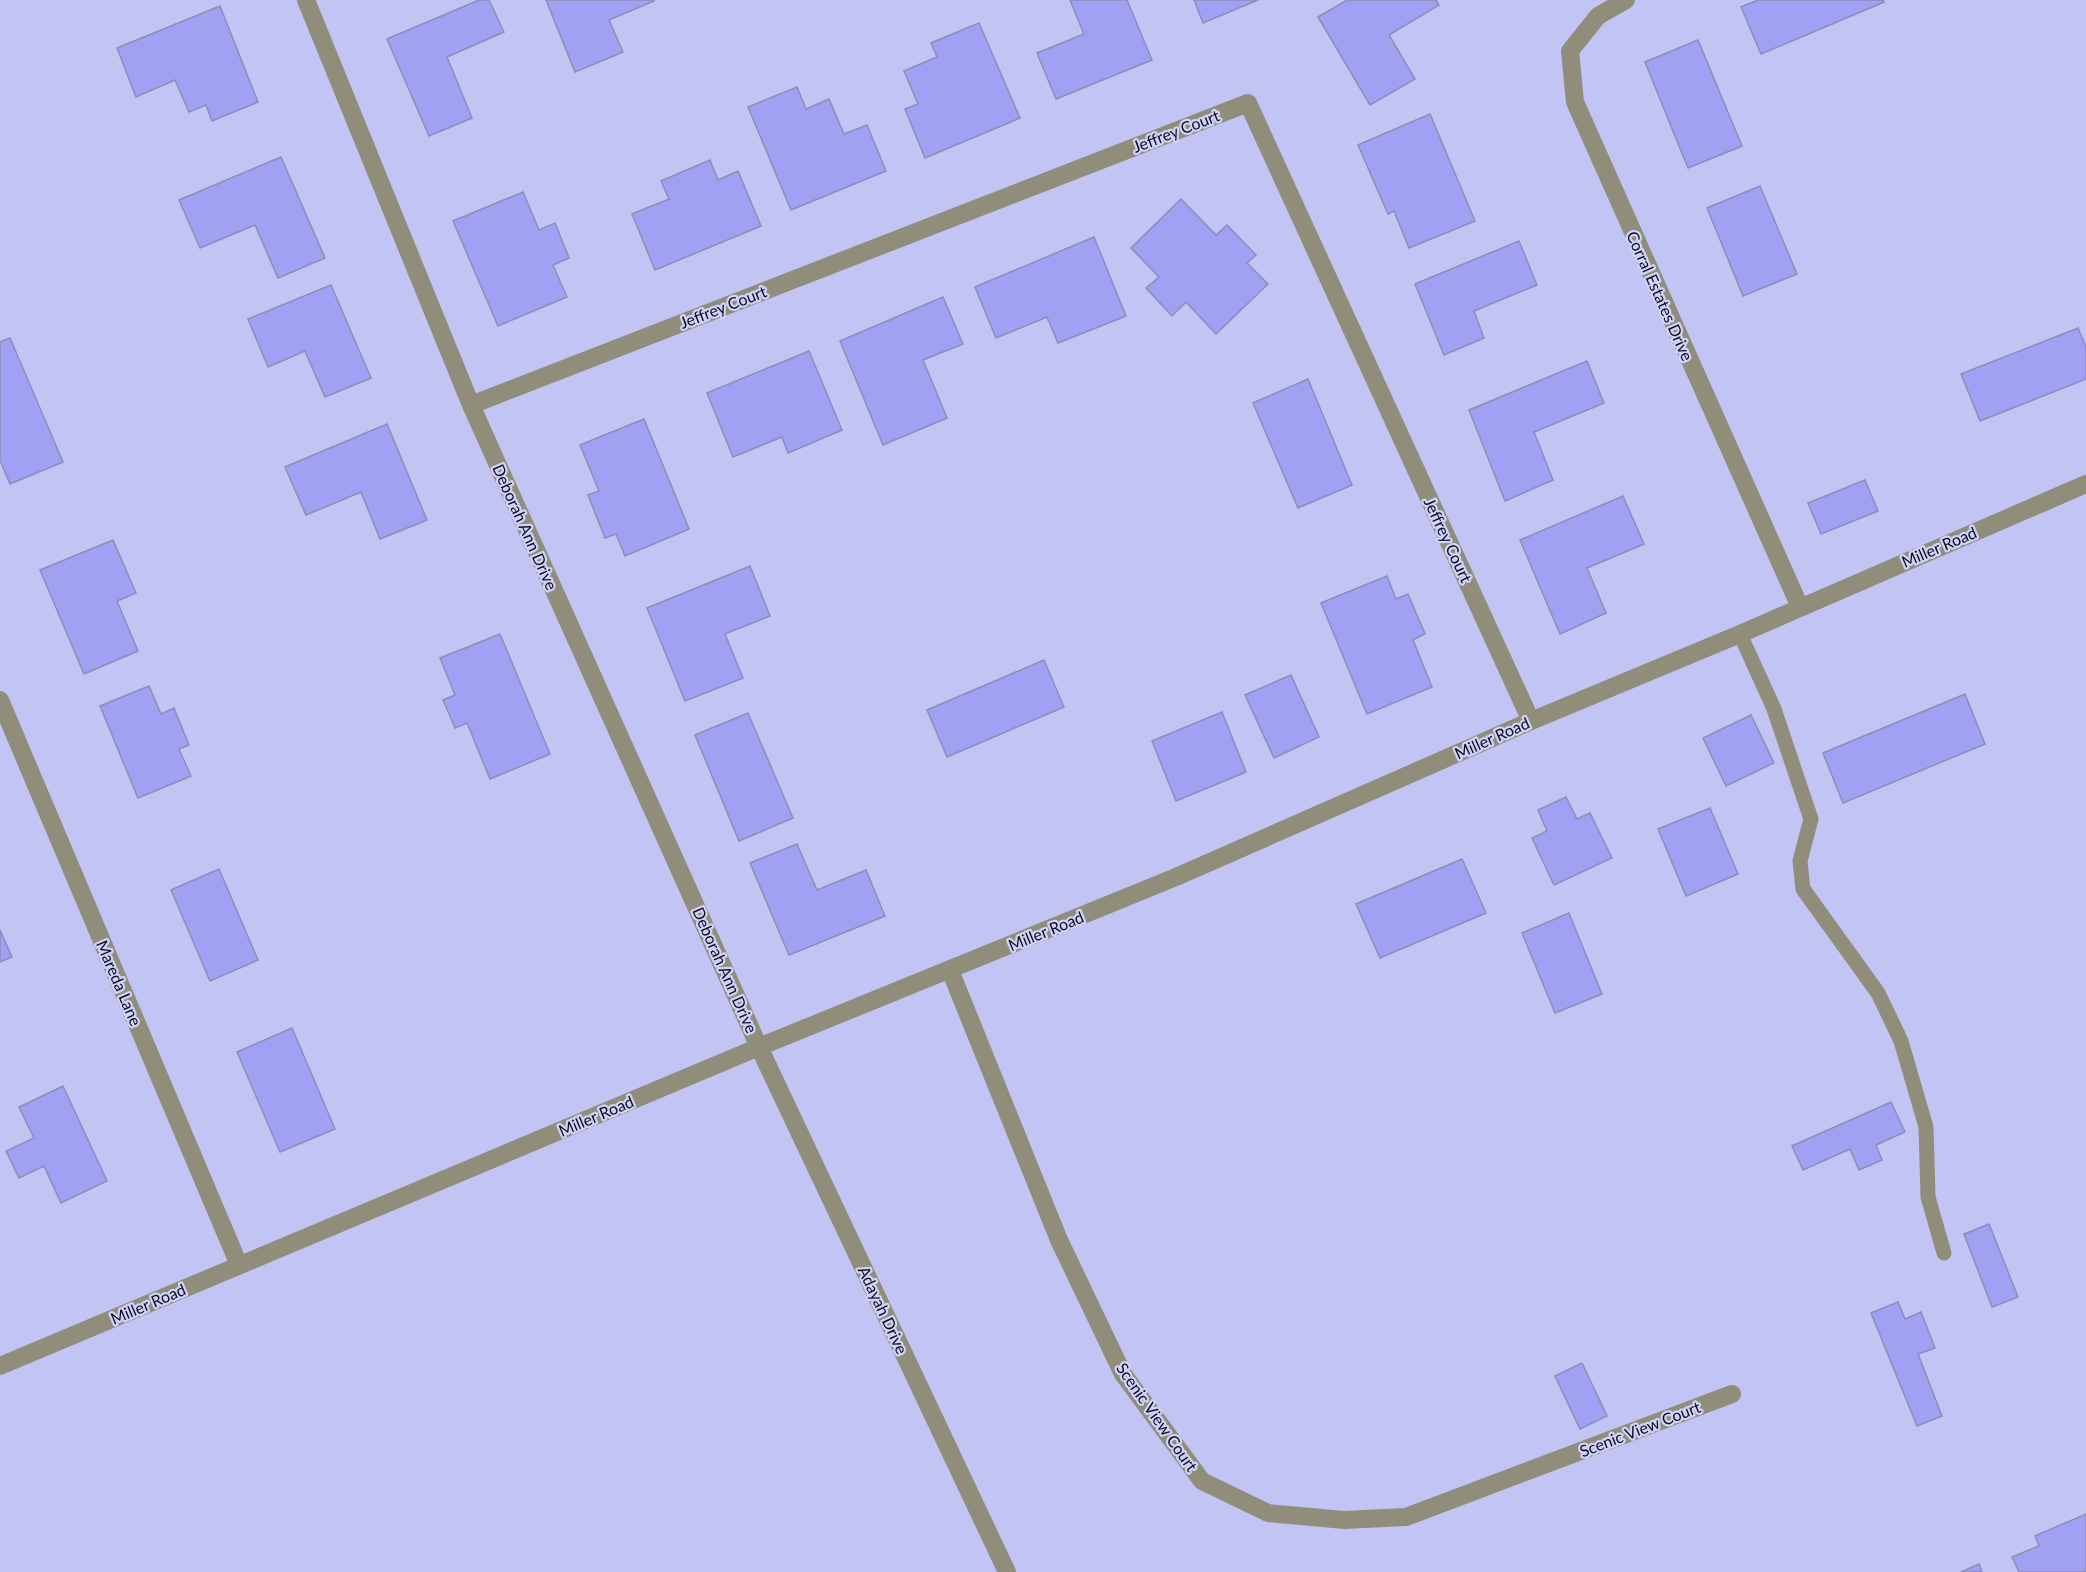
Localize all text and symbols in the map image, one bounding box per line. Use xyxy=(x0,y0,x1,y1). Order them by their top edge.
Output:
street label: Jeffrey Court xyxy=(1130,105,1222,156)
street label: Corral Estates Drive xyxy=(1623,228,1698,364)
street label: Jeffrey Court xyxy=(677,281,769,332)
street label: Deborah Ann Drive xyxy=(489,461,562,593)
street label: Jeffrey Court xyxy=(1421,494,1476,585)
street label: Miller Road xyxy=(1898,522,1979,571)
street label: Miller Road xyxy=(1452,713,1532,762)
street label: Deborah Ann Drive xyxy=(689,904,762,1036)
street label: Miller Road xyxy=(1005,907,1086,954)
street label: Mareda Lane xyxy=(93,937,146,1028)
street label: Miller Road xyxy=(555,1091,636,1140)
street label: Adayah Drive xyxy=(855,1263,912,1357)
street label: Miller Road xyxy=(107,1279,188,1328)
street label: Scenic View Court xyxy=(1113,1359,1202,1475)
street label: Scenic View Court xyxy=(1577,1397,1703,1460)

